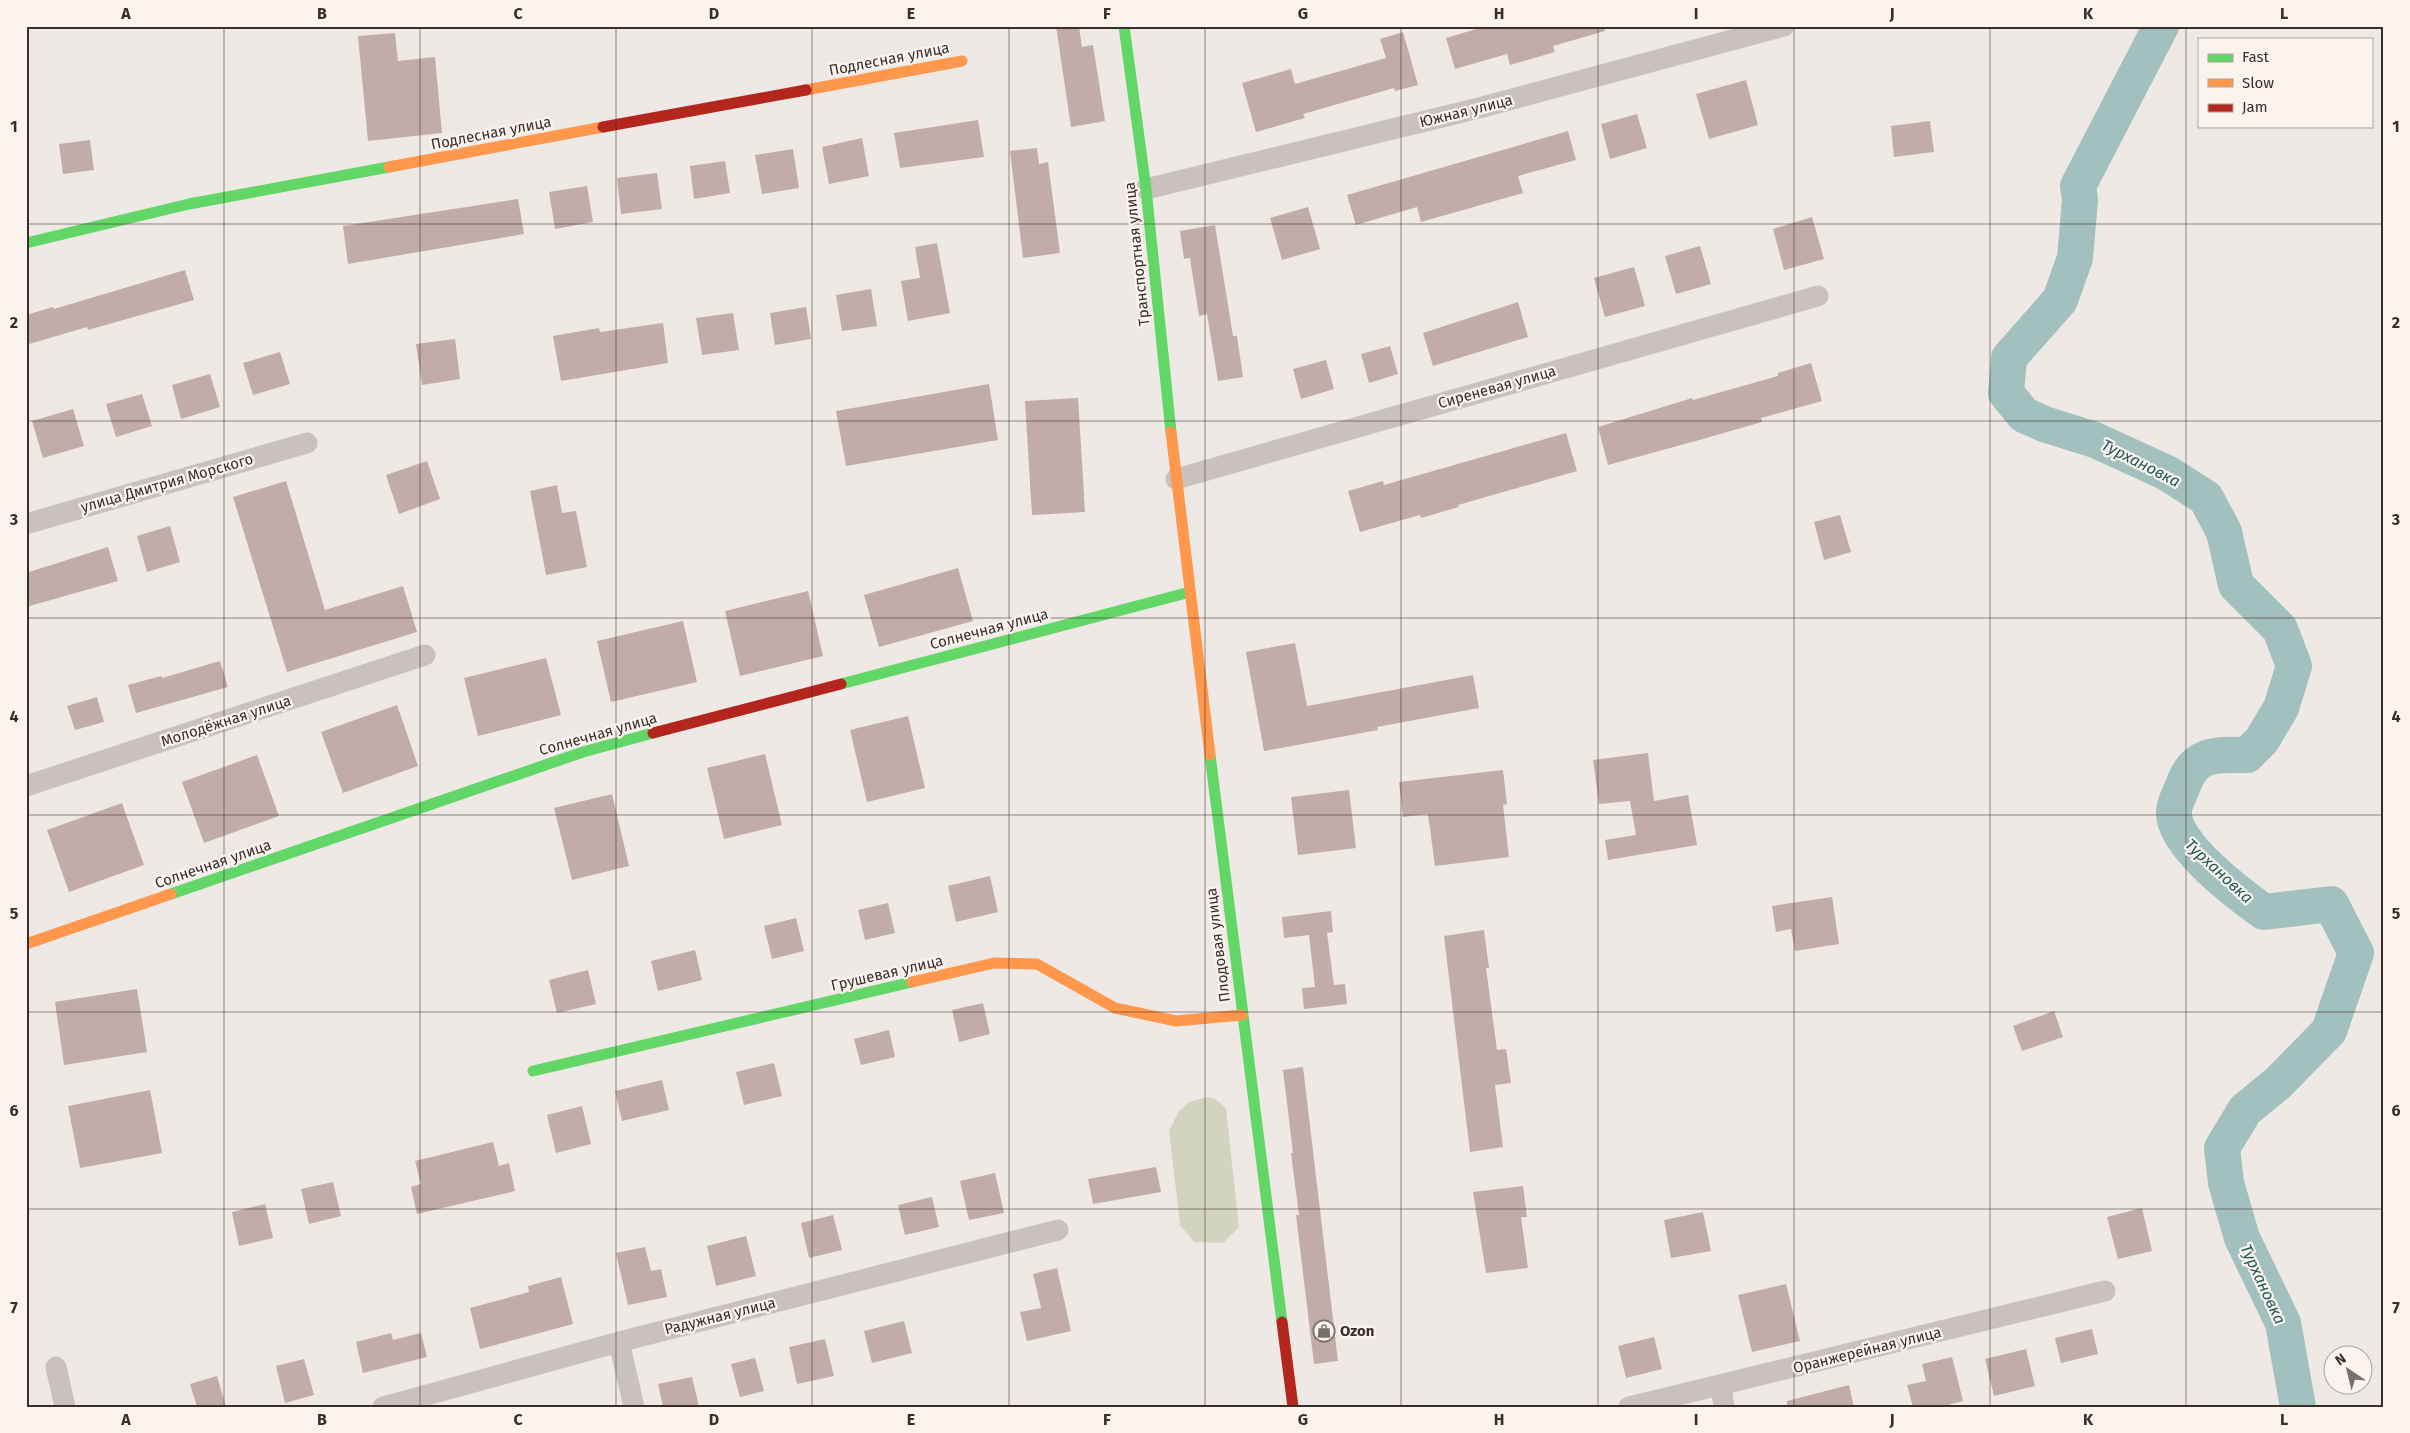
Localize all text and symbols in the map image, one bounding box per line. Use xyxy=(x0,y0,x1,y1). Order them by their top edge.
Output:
text: A xyxy=(120,4,131,23)
text: B xyxy=(317,4,327,23)
text: C xyxy=(513,4,523,23)
text: D xyxy=(709,4,719,23)
text: E xyxy=(907,4,915,23)
text: F xyxy=(1103,4,1111,23)
text: G xyxy=(1298,4,1308,23)
text: H xyxy=(1494,4,1504,23)
text: I xyxy=(1694,4,1698,23)
text: J xyxy=(1888,4,1895,23)
text: K xyxy=(2083,4,2094,23)
text: L xyxy=(2280,4,2288,23)
legend xyxy=(2198,38,2372,128)
street label: Подлесная улица xyxy=(827,39,951,79)
text: Fast xyxy=(2242,48,2269,66)
text: Slow xyxy=(2242,74,2274,92)
street label: Южная улица xyxy=(1418,91,1514,131)
text: Jam xyxy=(2242,98,2268,116)
street label: Подлесная улица xyxy=(429,113,553,153)
text: 1 xyxy=(10,117,18,136)
text: 1 xyxy=(2392,117,2400,136)
street label: Транспортная улица xyxy=(1120,181,1154,327)
text: 2 xyxy=(10,313,18,332)
text: 2 xyxy=(2392,313,2400,332)
street label: Сиреневая улица xyxy=(1436,362,1558,412)
water label: Турхановка xyxy=(2099,435,2183,491)
street label: улица Дмитрия Морского xyxy=(79,450,255,516)
text: 3 xyxy=(9,510,18,529)
text: 3 xyxy=(2391,510,2400,529)
street label: Солнечная улица xyxy=(928,605,1050,653)
street label: Молодёжная улица xyxy=(159,691,293,751)
text: 4 xyxy=(9,707,19,726)
text: 4 xyxy=(2391,707,2401,726)
street label: Солнечная улица xyxy=(537,709,659,759)
water label: Турхановка xyxy=(2181,835,2257,907)
street label: Солнечная улица xyxy=(152,836,274,892)
street label: Плодовая улица xyxy=(1202,887,1234,1003)
text: 5 xyxy=(10,904,19,923)
text: 5 xyxy=(2392,904,2401,923)
street label: Грушевая улица xyxy=(829,951,945,995)
text: 6 xyxy=(9,1101,19,1120)
text: 6 xyxy=(2391,1101,2401,1120)
water label: Турхановка xyxy=(2236,1241,2290,1327)
street label: Радужная улица xyxy=(663,1294,777,1338)
text: 7 xyxy=(10,1298,18,1317)
text: 7 xyxy=(2392,1298,2400,1317)
shop icon: Ozon xyxy=(1312,1319,1336,1343)
place label: Ozon xyxy=(1340,1322,1374,1340)
street label: Оранжерейная улица xyxy=(1791,1323,1943,1377)
north arrow xyxy=(2322,1346,2372,1396)
text: N xyxy=(2332,1350,2350,1369)
text: A xyxy=(120,1410,131,1429)
text: B xyxy=(317,1410,327,1429)
text: C xyxy=(513,1410,523,1429)
text: D xyxy=(709,1410,719,1429)
text: E xyxy=(907,1410,915,1429)
text: F xyxy=(1103,1410,1111,1429)
text: G xyxy=(1298,1410,1308,1429)
text: H xyxy=(1494,1410,1504,1429)
text: I xyxy=(1694,1410,1698,1429)
text: J xyxy=(1888,1410,1895,1429)
text: K xyxy=(2083,1410,2094,1429)
text: L xyxy=(2280,1410,2288,1429)

